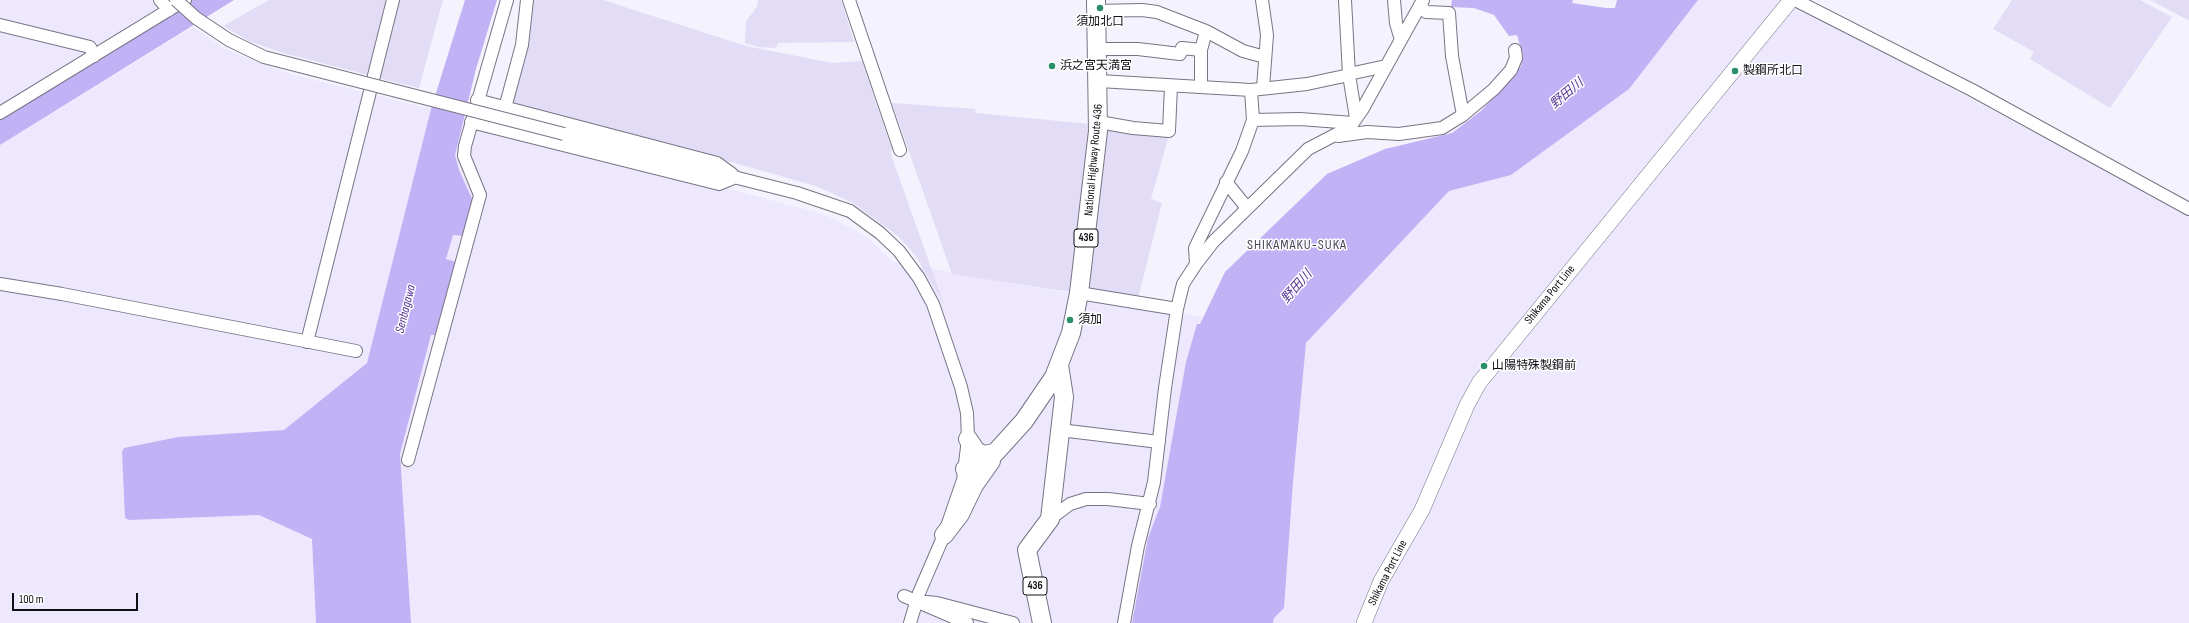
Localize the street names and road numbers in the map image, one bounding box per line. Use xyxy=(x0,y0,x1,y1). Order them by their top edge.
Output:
street label: National Highway Route 436 xyxy=(1082,103,1106,217)
road number: 436 xyxy=(1074,229,1098,247)
street label: Shikama Port Line xyxy=(1522,263,1578,327)
street label: Shikama Port Line xyxy=(1365,538,1411,608)
road number: 436 xyxy=(1023,577,1047,595)

